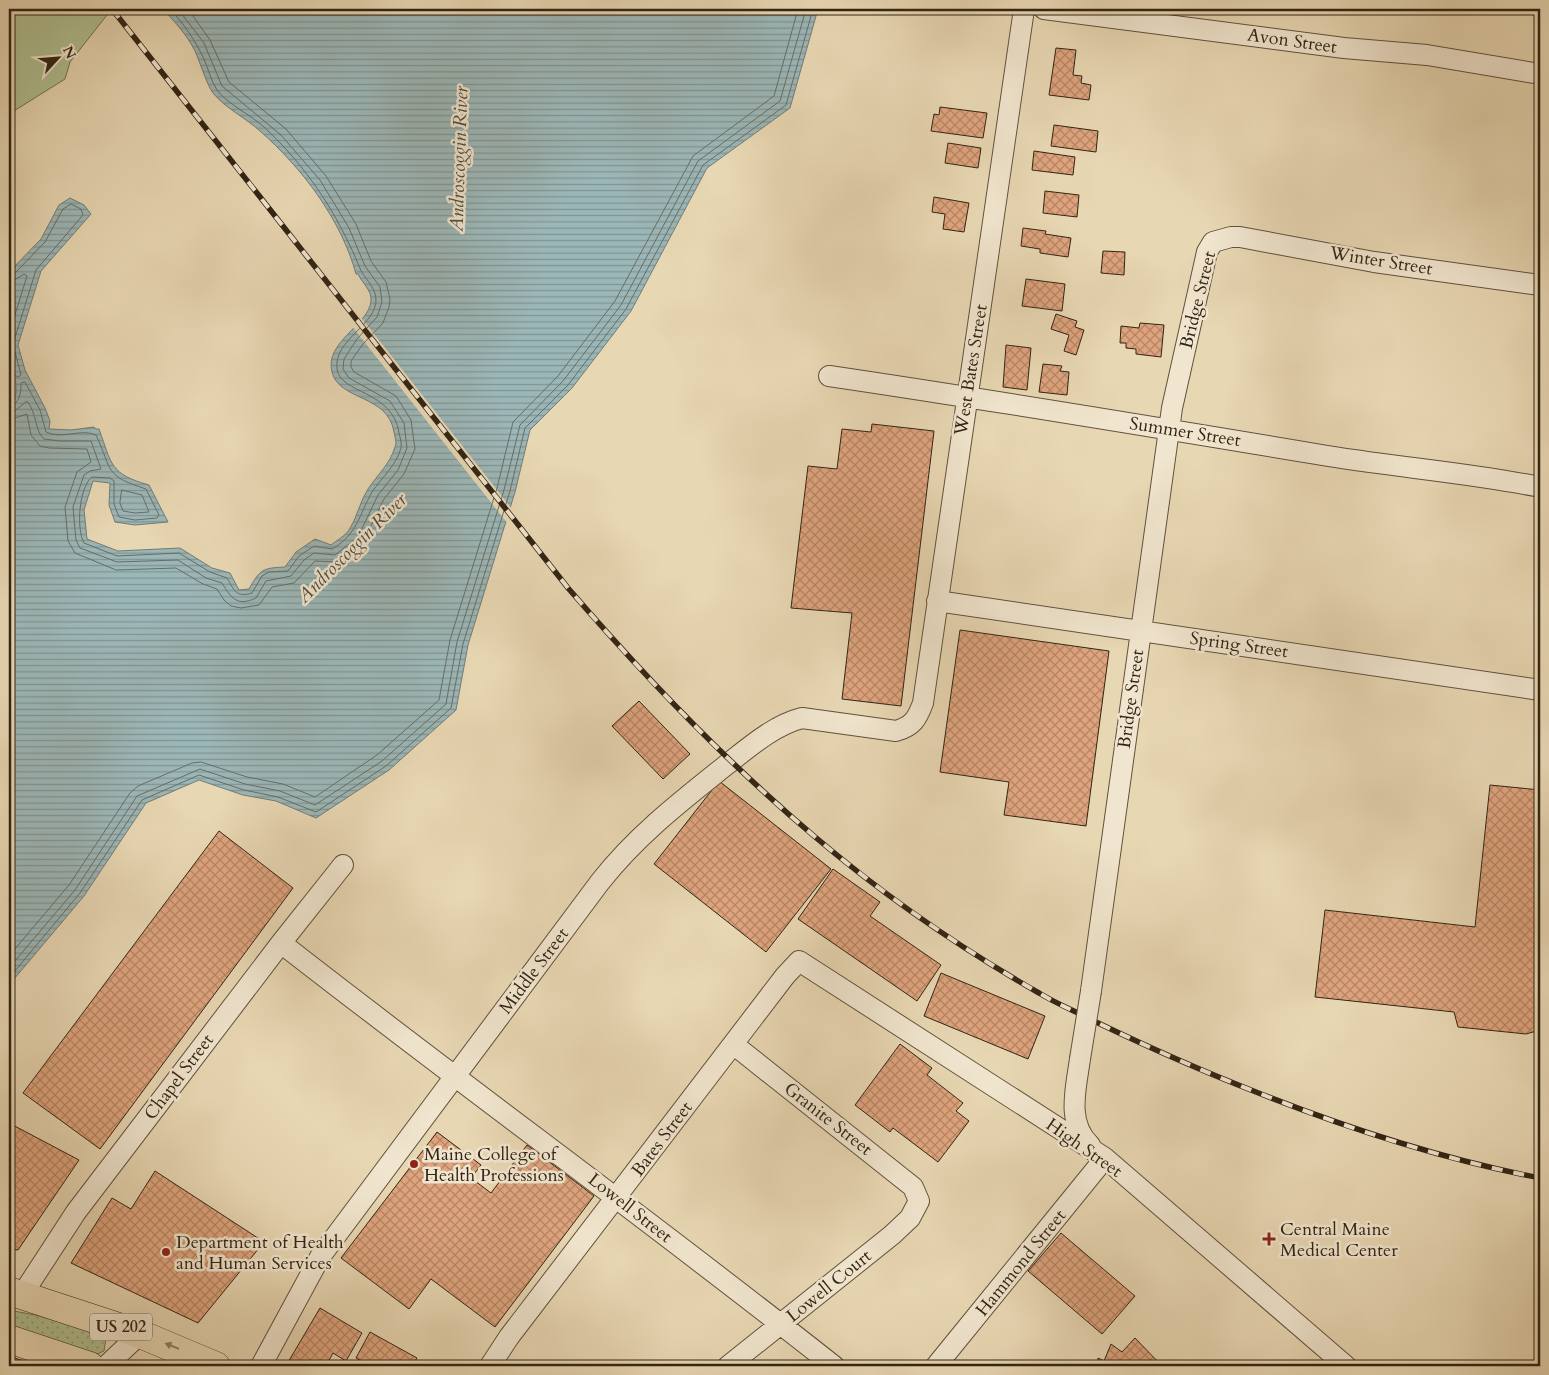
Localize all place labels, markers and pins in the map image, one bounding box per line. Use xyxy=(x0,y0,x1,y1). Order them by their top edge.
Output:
place label: Maine College of Health Professions xyxy=(424,1142,564,1188)
marker: Maine College of Health Professions xyxy=(408,1158,420,1170)
place label: Central Maine Medical Center xyxy=(1280,1217,1398,1263)
place label: Department of Health and Human Services xyxy=(176,1230,344,1276)
marker: Central Maine Medical Center xyxy=(1262,1232,1276,1246)
marker: Department of Health and Human Services xyxy=(160,1246,172,1258)

